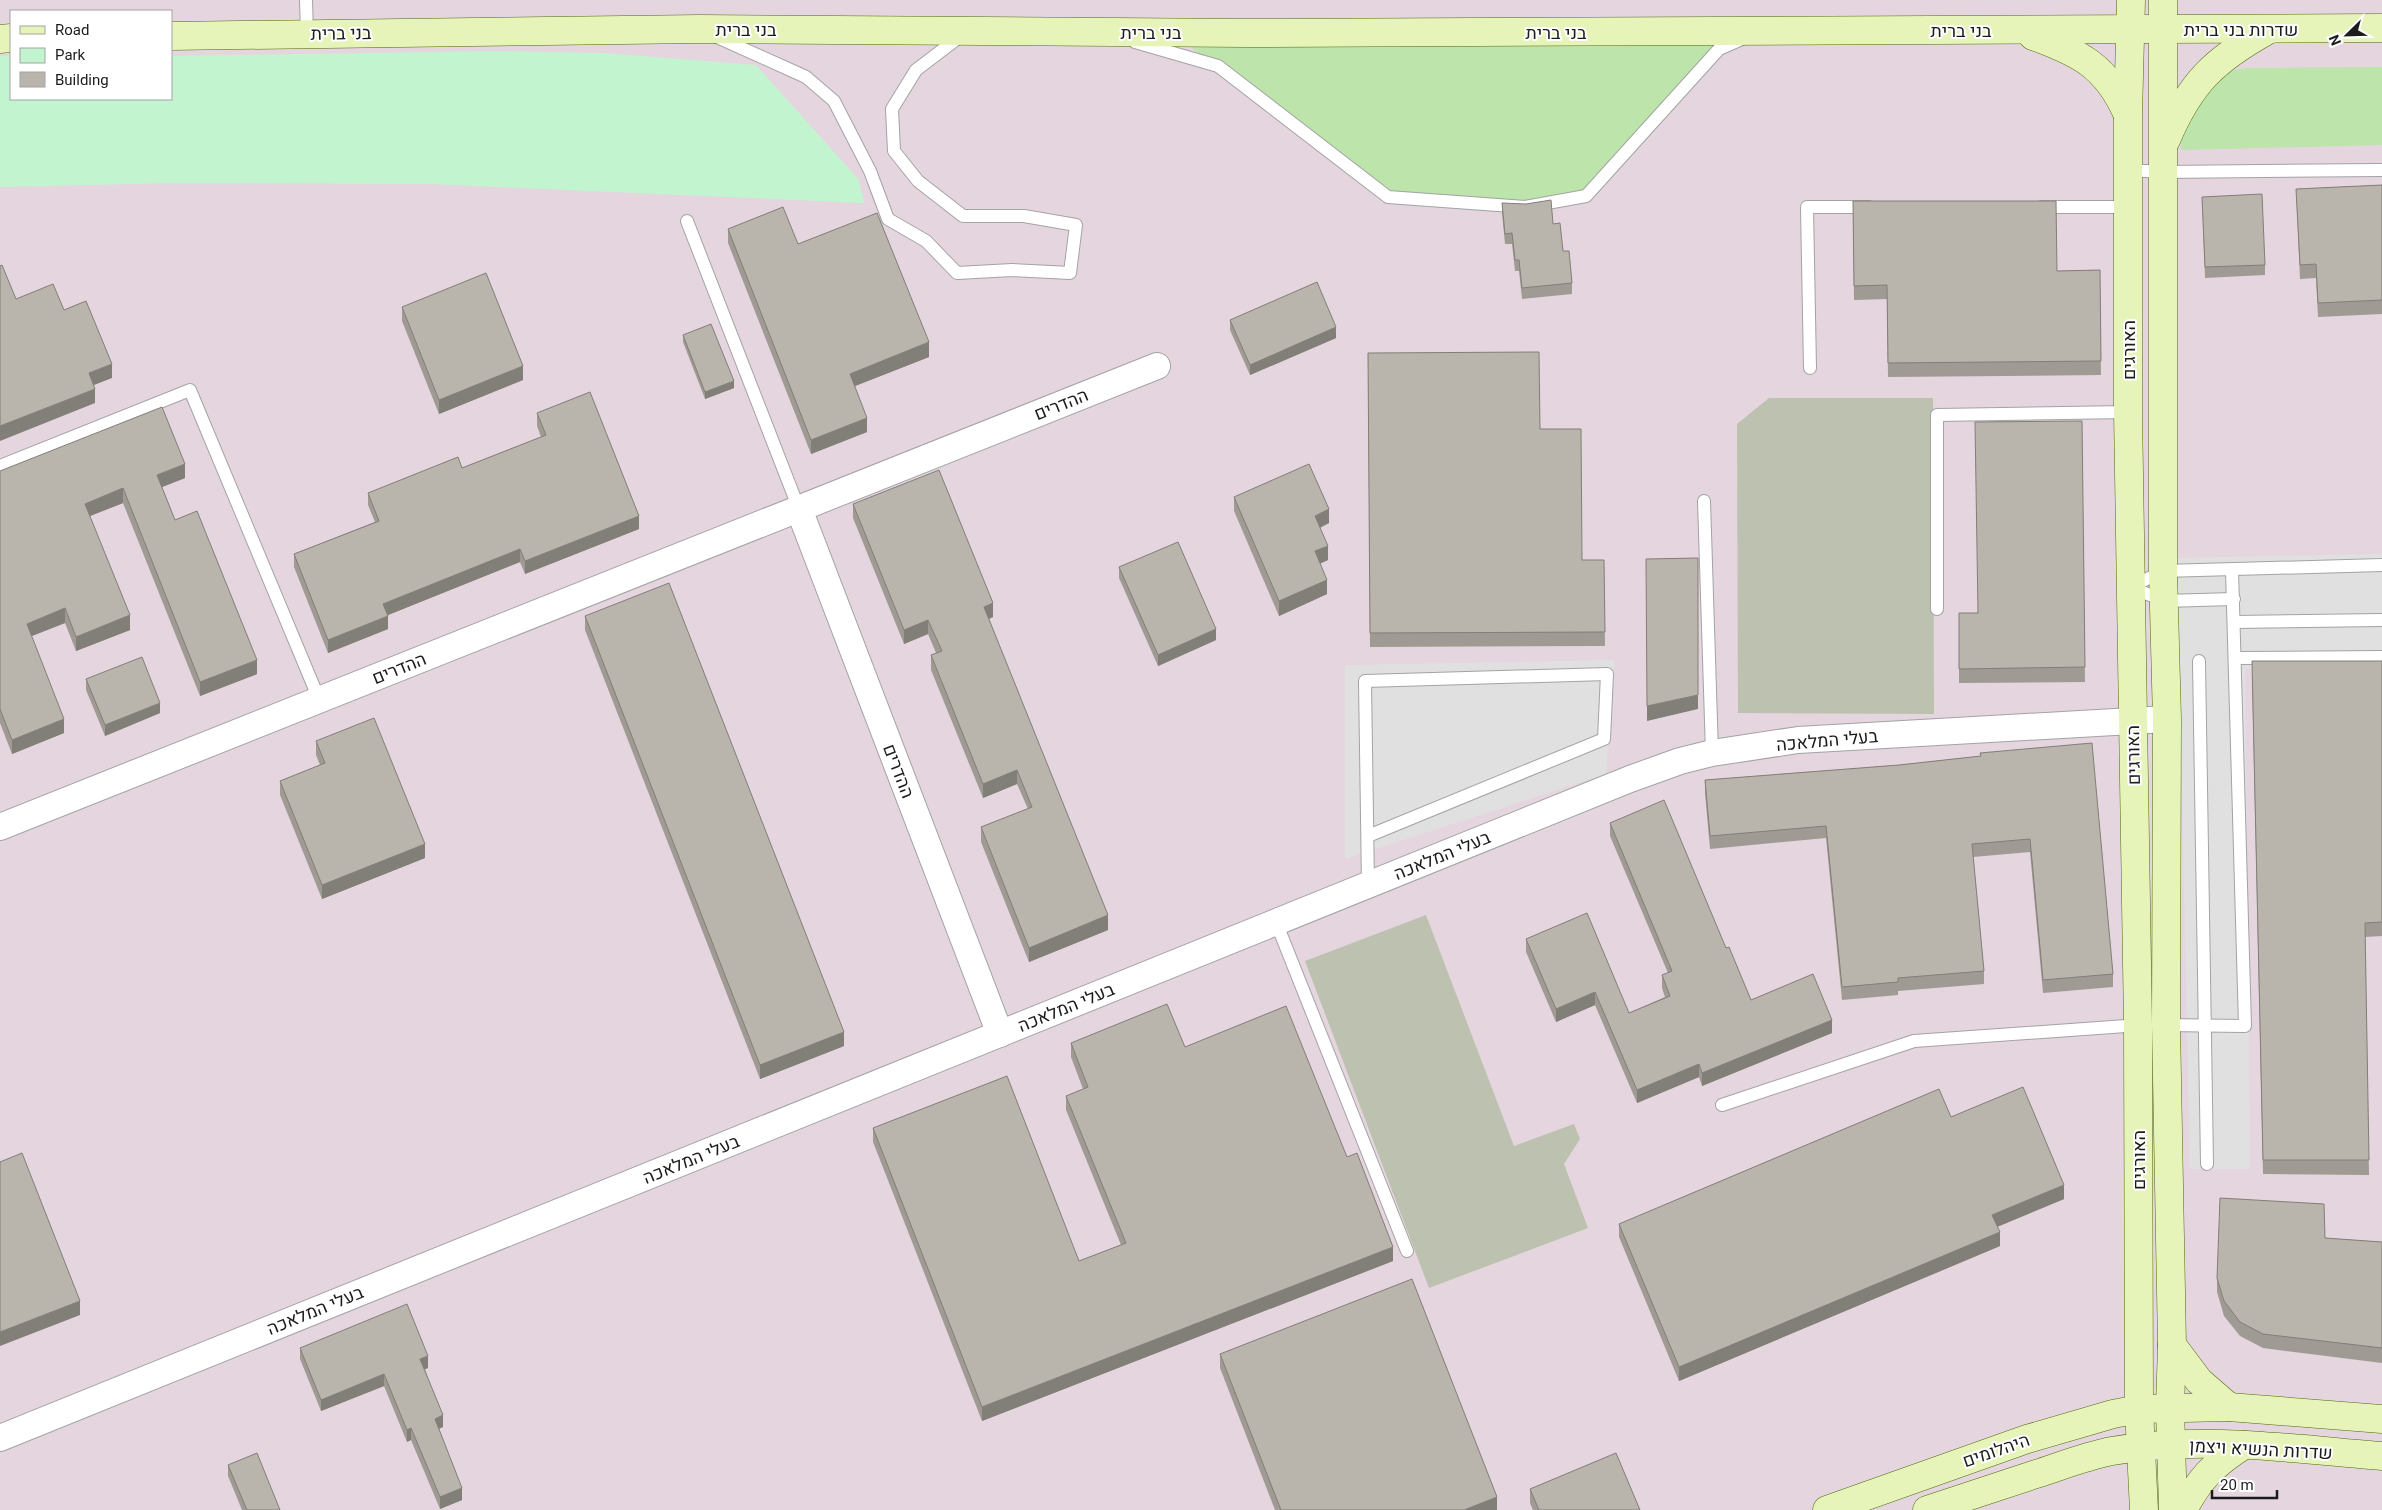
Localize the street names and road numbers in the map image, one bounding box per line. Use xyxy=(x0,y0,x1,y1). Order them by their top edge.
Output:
street label: בני ברית xyxy=(716,19,777,40)
street label: שדרות בני ברית xyxy=(2184,19,2298,40)
street label: בני ברית xyxy=(1931,20,1992,41)
street label: בני ברית xyxy=(310,22,372,44)
street label: בני ברית xyxy=(1121,22,1182,43)
street label: בני ברית xyxy=(1526,22,1587,43)
street label: האורגים xyxy=(2118,320,2139,380)
street label: ההדרים xyxy=(1031,384,1091,424)
street label: ההדרים xyxy=(369,648,429,688)
street label: בעלי המלאכה xyxy=(1775,725,1879,755)
street label: האורגים xyxy=(2122,725,2144,785)
street label: ההדרים xyxy=(879,741,919,801)
street label: בעלי המלאכה xyxy=(1391,826,1494,884)
street label: בעלי המלאכה xyxy=(1015,978,1118,1036)
street label: בעלי המלאכה xyxy=(640,1130,743,1188)
street label: האורגים xyxy=(2128,1130,2149,1190)
street label: בעלי המלאכה xyxy=(264,1281,367,1339)
street label: היהלומים xyxy=(1960,1429,2032,1471)
street label: שדרות הנשיא ויצמן xyxy=(2189,1435,2333,1463)

